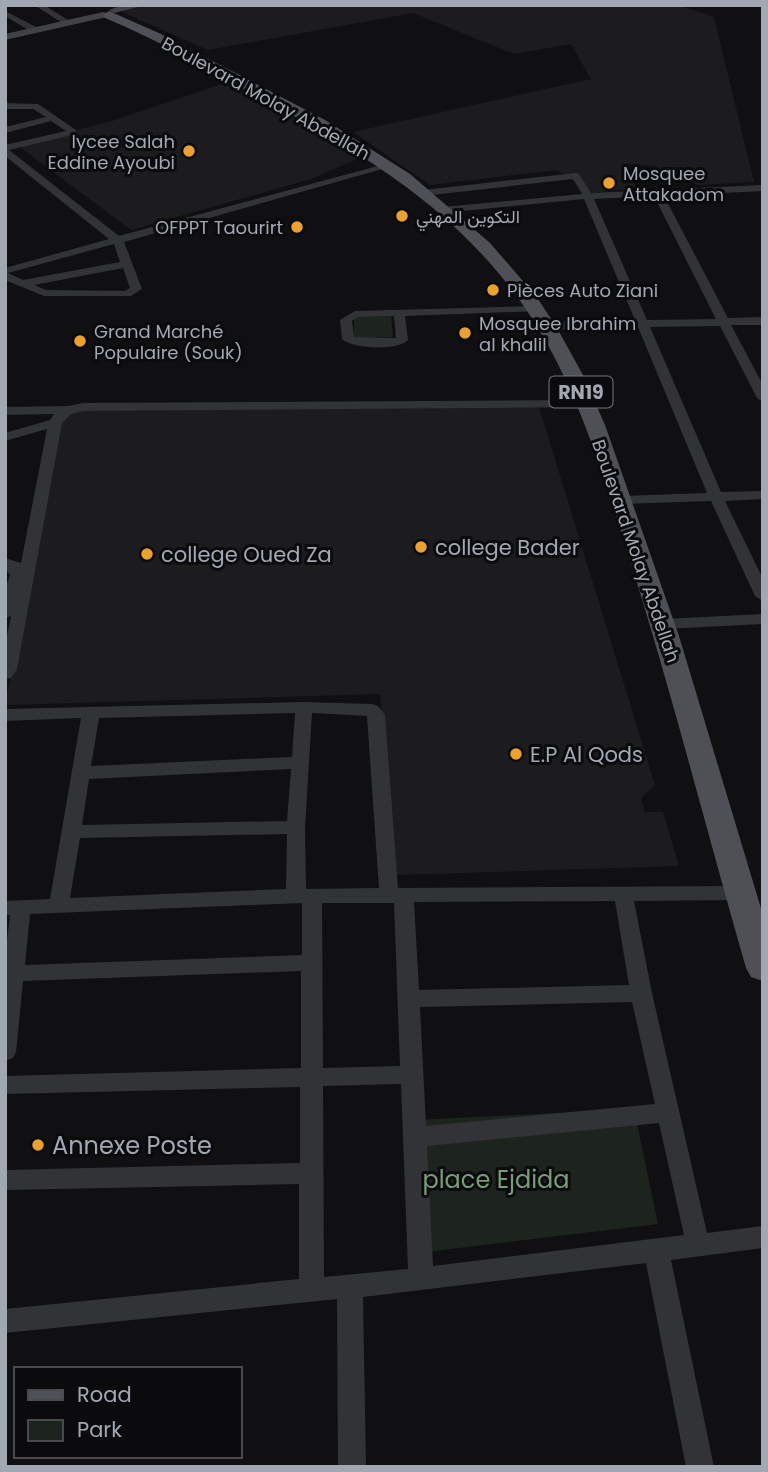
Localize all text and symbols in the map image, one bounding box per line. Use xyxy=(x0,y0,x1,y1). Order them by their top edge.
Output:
street label: Boulevard Molay Abdellah xyxy=(157,30,375,166)
place label: lycee Salah Eddine Ayoubi xyxy=(48,129,175,175)
marker: lycee Salah Eddine Ayoubi xyxy=(181,143,197,159)
place label: Mosquee Attakadom xyxy=(623,161,724,207)
marker: Mosquee Attakadom xyxy=(601,175,617,191)
place label: التكوين المهني xyxy=(416,204,520,232)
marker: التكوين المهني xyxy=(394,208,410,224)
place label: OFPPT Taourirt xyxy=(155,215,283,240)
marker: OFPPT Taourirt xyxy=(289,219,305,235)
place label: Pièces Auto Ziani xyxy=(507,278,658,303)
marker: Pièces Auto Ziani xyxy=(485,282,501,298)
place label: Mosquee Ibrahim al khalil xyxy=(479,311,636,357)
place label: Grand Marché Populaire (Souk) xyxy=(94,319,243,365)
marker: Mosquee Ibrahim al khalil xyxy=(457,325,473,341)
marker: Grand Marché Populaire (Souk) xyxy=(72,333,88,349)
road number: RN19 xyxy=(550,376,612,408)
street label: Boulevard Molay Abdellah xyxy=(586,436,686,666)
place label: college Bader xyxy=(435,533,580,562)
marker: college Bader xyxy=(413,539,429,555)
place label: college Oued Za xyxy=(161,540,332,569)
marker: college Oued Za xyxy=(139,546,155,562)
place label: E.P Al Qods xyxy=(530,740,643,769)
marker: E.P Al Qods xyxy=(508,746,524,762)
place label: Annexe Poste xyxy=(52,1129,212,1162)
marker: Annexe Poste xyxy=(30,1137,46,1153)
park label: place Ejdida xyxy=(422,1163,570,1196)
legend xyxy=(14,1367,242,1458)
text: Road xyxy=(77,1380,132,1409)
text: Park xyxy=(77,1415,122,1444)

